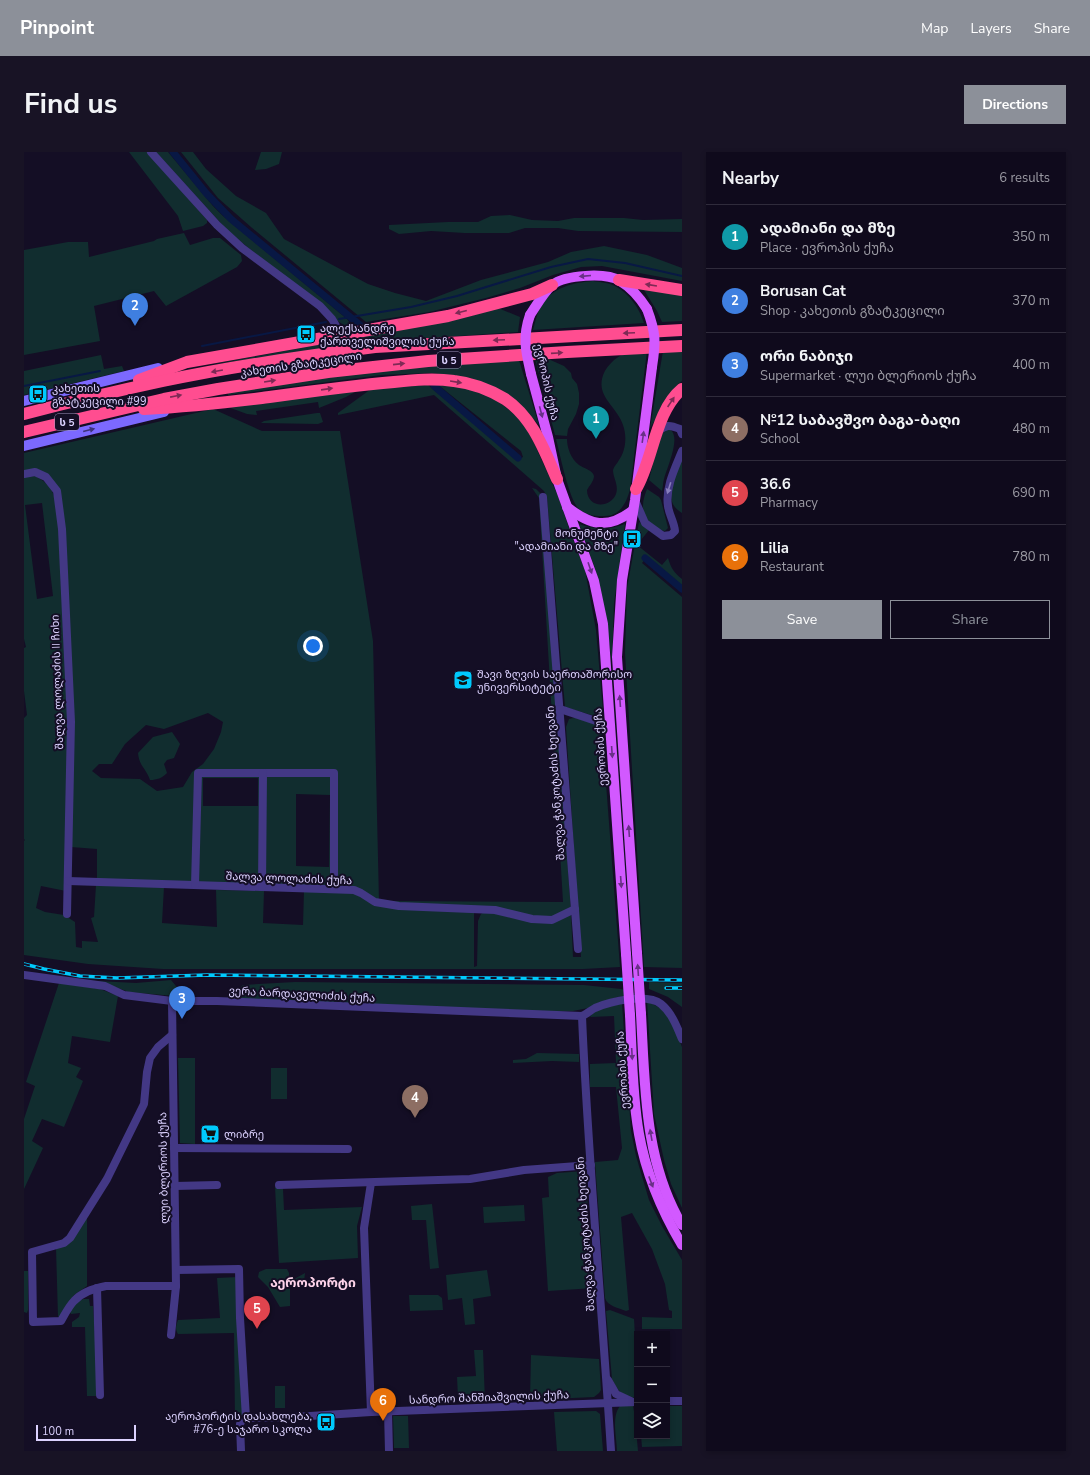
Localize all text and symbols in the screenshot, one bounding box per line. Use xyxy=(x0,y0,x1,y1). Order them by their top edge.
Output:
text: Pinpoint xyxy=(20,15,94,41)
text: Map xyxy=(921,19,948,38)
text: Layers xyxy=(970,19,1012,38)
text: Share xyxy=(1034,19,1070,38)
text: Find us xyxy=(24,85,118,123)
button: Directions xyxy=(964,85,1066,124)
text: Nearby xyxy=(722,167,779,190)
text: 6 results xyxy=(999,169,1050,187)
text: ადამიანი და მზე xyxy=(760,218,895,238)
text: 1 xyxy=(731,228,739,246)
text: 350 m xyxy=(1012,228,1050,246)
text: Place · ევროპის ქუჩა xyxy=(760,239,894,257)
one-way arrow xyxy=(579,273,591,280)
text: Borusan Cat xyxy=(760,281,846,301)
one-way arrow xyxy=(644,282,657,288)
text: 2 xyxy=(731,292,739,310)
text: 370 m xyxy=(1012,292,1050,310)
pin: 2 xyxy=(122,293,148,326)
text: Shop · კახეთის გზატკეცილი xyxy=(760,302,945,320)
one-way arrow xyxy=(455,310,467,316)
place label: ალექსანდრე ქართველიშვილის ქუჩა xyxy=(320,321,455,349)
bus stop icon: ალექსანდრე ქართველიშვილის ქუჩა xyxy=(295,323,317,345)
one-way arrow xyxy=(623,329,635,336)
one-way arrow xyxy=(493,337,505,344)
street label: ევროპის ქუჩა xyxy=(530,342,563,422)
text: ორი ნაბიჯი xyxy=(760,346,853,366)
street label: კახეთის გზატკეცილი xyxy=(239,349,363,380)
one-way arrow xyxy=(551,349,563,356)
road number: ს 5 xyxy=(437,352,461,368)
text: 3 xyxy=(731,356,739,374)
text: 400 m xyxy=(1012,356,1050,374)
one-way arrow xyxy=(393,361,405,367)
text: Supermarket · ლუი ბლერიოს ქუჩა xyxy=(760,367,977,385)
one-way arrow xyxy=(211,368,223,374)
one-way arrow xyxy=(264,378,276,384)
one-way arrow xyxy=(450,379,462,385)
place label: კახეთის გზატკეცილი #99 xyxy=(52,381,147,409)
bus stop icon: კახეთის გზატკეცილი #99 xyxy=(27,383,49,405)
one-way arrow xyxy=(321,386,333,392)
one-way arrow xyxy=(170,393,182,399)
one-way arrow xyxy=(668,396,675,408)
one-way arrow xyxy=(539,406,545,418)
pin: 1 xyxy=(583,406,609,439)
text: №12 საბავშვო ბაგა-ბაღი xyxy=(760,410,960,430)
road number: ს 5 xyxy=(55,414,79,430)
text: 4 xyxy=(731,420,739,438)
text: 480 m xyxy=(1012,420,1050,438)
one-way arrow xyxy=(83,426,95,432)
text: School xyxy=(760,430,800,448)
one-way arrow xyxy=(640,431,646,443)
text: 36.6 xyxy=(760,474,791,494)
one-way arrow xyxy=(666,482,672,494)
text: 5 xyxy=(731,484,739,502)
text: 690 m xyxy=(1012,484,1050,502)
text: Pharmacy xyxy=(760,494,818,512)
place label: მონუმენტი "ადამიანი და მზე" xyxy=(514,526,618,554)
bus stop icon: მონუმენტი "ადამიანი და მზე" xyxy=(621,528,643,550)
text: Lilia xyxy=(760,538,789,558)
text: 6 xyxy=(731,548,739,566)
text: 780 m xyxy=(1012,548,1050,566)
text: Restaurant xyxy=(760,558,824,576)
one-way arrow xyxy=(587,562,593,574)
button: Save xyxy=(722,600,882,639)
button: Share xyxy=(890,600,1050,639)
street label: შალვა ლოლაძის II ჩიხი xyxy=(48,614,67,750)
your location xyxy=(303,636,323,656)
place label: შავი ზღვის საერთაშორისო უნივერსიტეტი xyxy=(477,667,632,695)
school or university icon: შავი ზღვის საერთაშორისო უნივერსიტეტი xyxy=(452,669,474,691)
one-way arrow xyxy=(617,695,624,707)
street label: შალვა ჭანკოტაძის ხეივანი xyxy=(543,705,568,861)
street label: ევროპის ქუჩა xyxy=(590,707,611,787)
one-way arrow xyxy=(609,746,616,758)
one-way arrow xyxy=(625,825,632,837)
street label: შალვა ლოლაძის ქუჩა xyxy=(225,869,353,888)
one-way arrow xyxy=(618,876,625,888)
one-way arrow xyxy=(635,963,641,976)
street label: ვერა ბარდაველიძის ქუჩა xyxy=(228,983,376,1006)
pin: 3 xyxy=(169,986,195,1019)
street label: ევროპის ქუჩა xyxy=(612,1030,633,1110)
one-way arrow xyxy=(629,1048,635,1061)
pin: 4 xyxy=(402,1085,428,1118)
street label: ლუი ბლერიოს ქუჩა xyxy=(155,1112,172,1224)
supermarket icon: ლიბრე xyxy=(199,1123,221,1145)
place label: ლიბრე xyxy=(224,1127,264,1142)
one-way arrow xyxy=(648,1129,654,1142)
street label: შალვა ჭანკოტაძის ხეივანი xyxy=(573,1156,598,1312)
one-way arrow xyxy=(649,1176,655,1188)
district label: აეროპორტი xyxy=(270,1274,356,1292)
pin: 5 xyxy=(244,1296,270,1329)
map controls xyxy=(634,1331,670,1439)
button: + xyxy=(634,1331,670,1367)
button: − xyxy=(634,1367,670,1403)
street label: სანდრო შანშიაშვილის ქუჩა xyxy=(409,1387,569,1408)
pin: 6 xyxy=(370,1388,396,1421)
button: layers xyxy=(634,1403,670,1439)
place label: აეროპორტის დასახლება, #76-ე საჯარო სკოლა xyxy=(165,1409,312,1437)
bus stop icon: აეროპორტის დასახლება, #76-ე საჯარო სკოლა xyxy=(315,1411,337,1433)
scale bar xyxy=(36,1423,136,1442)
text: 100 m xyxy=(42,1424,74,1439)

